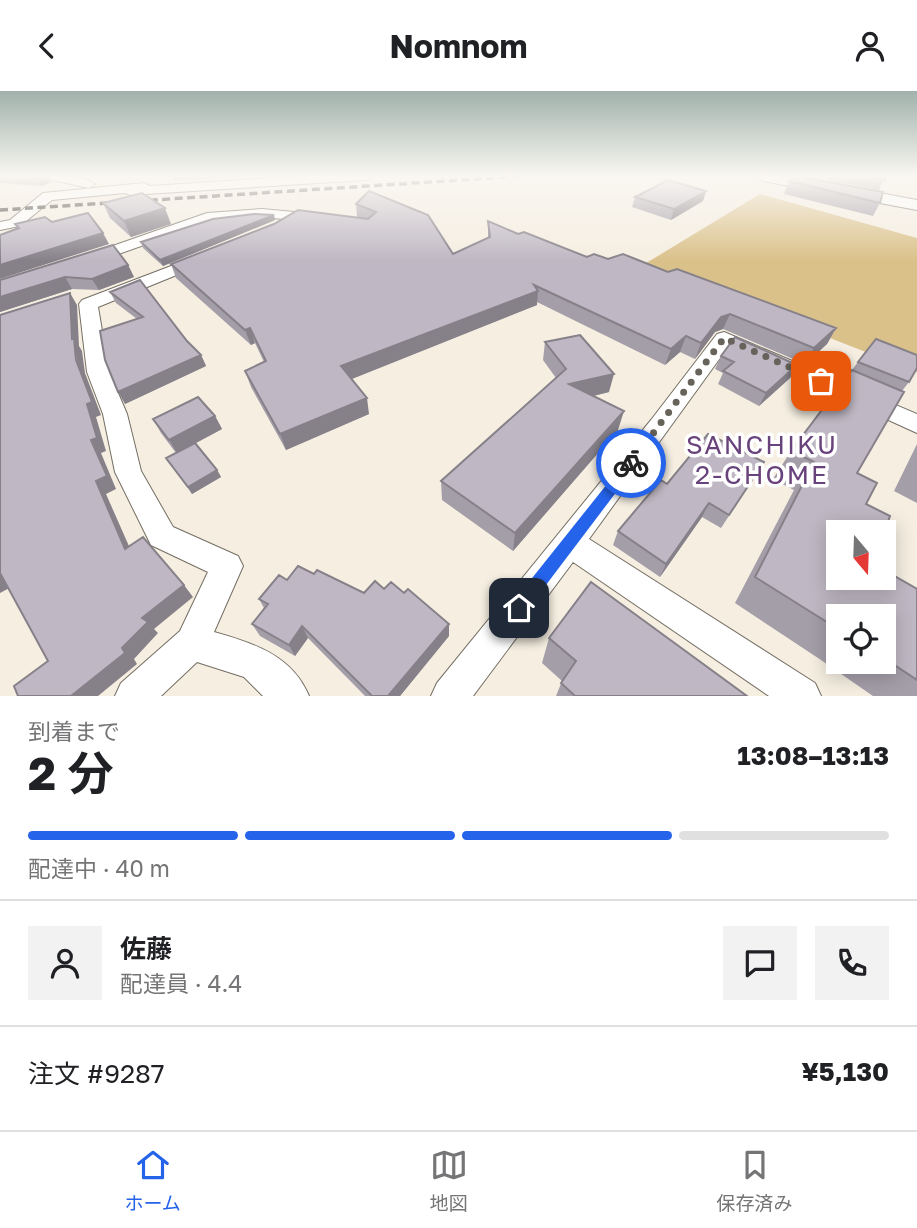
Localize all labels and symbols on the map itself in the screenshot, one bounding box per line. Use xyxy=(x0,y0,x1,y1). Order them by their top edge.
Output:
pin xyxy=(791,351,851,411)
courier xyxy=(596,428,666,498)
district label: SANCHIKU 2-CHOME xyxy=(686,429,838,490)
north arrow xyxy=(826,520,896,590)
pin xyxy=(489,578,549,638)

